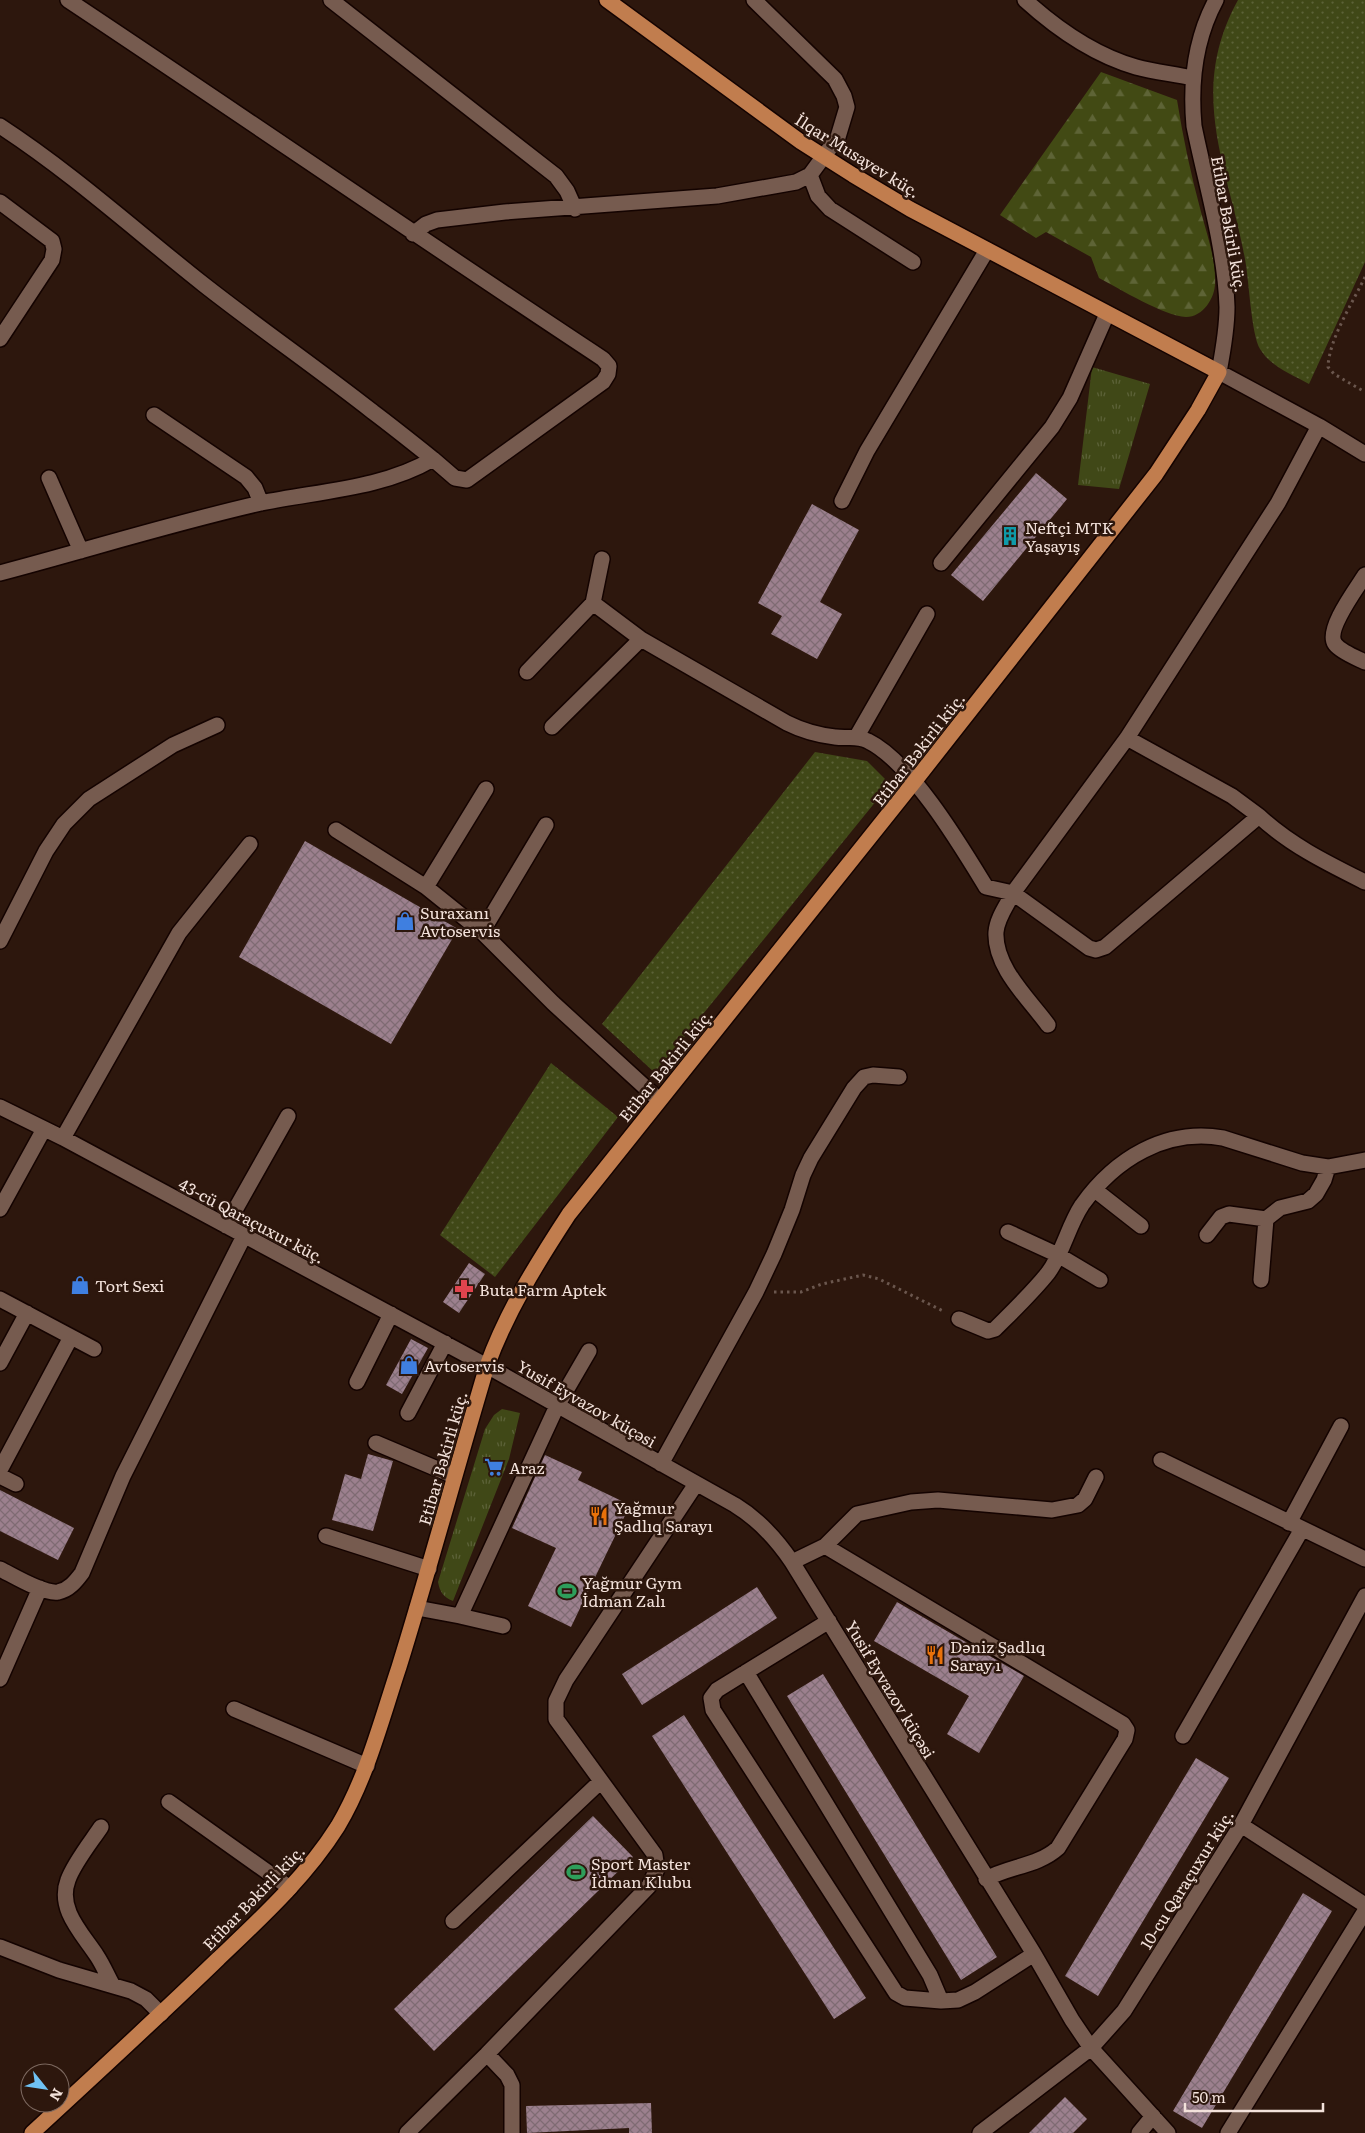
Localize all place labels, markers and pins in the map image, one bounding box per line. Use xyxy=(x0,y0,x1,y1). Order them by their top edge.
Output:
place label: Neftçi MTK Yaşayış xyxy=(1025,515,1114,557)
building icon: Neftçi MTK Yaşayış xyxy=(999,525,1021,547)
place label: Suraxanı Avtoservis xyxy=(420,900,500,942)
shop icon: Suraxanı Avtoservis xyxy=(394,910,416,932)
place label: Tort Sexi xyxy=(95,1273,164,1297)
shop icon: Tort Sexi xyxy=(69,1274,91,1296)
place label: Buta Farm Aptek xyxy=(479,1277,607,1301)
pharmacy icon: Buta Farm Aptek xyxy=(453,1278,475,1300)
place label: Avtoservis xyxy=(424,1353,504,1377)
shop icon: Avtoservis xyxy=(398,1354,420,1376)
place label: Araz xyxy=(509,1455,545,1479)
supermarket icon: Araz xyxy=(483,1456,505,1478)
place label: Yağmur Şadlıq Sarayı xyxy=(614,1495,713,1537)
restaurant icon: Yağmur Şadlıq Sarayı xyxy=(588,1505,610,1527)
place label: Yağmur Gym İdman Zalı xyxy=(582,1570,682,1612)
sports icon: Yağmur Gym İdman Zalı xyxy=(556,1580,578,1602)
place label: Dəniz Şadlıq Saray ı xyxy=(950,1634,1046,1676)
restaurant icon: Dəniz Şadlıq Saray ı xyxy=(924,1644,946,1666)
place label: Sport Master İdman Klubu xyxy=(591,1851,692,1893)
sports icon: Sport Master İdman Klubu xyxy=(565,1861,587,1883)

